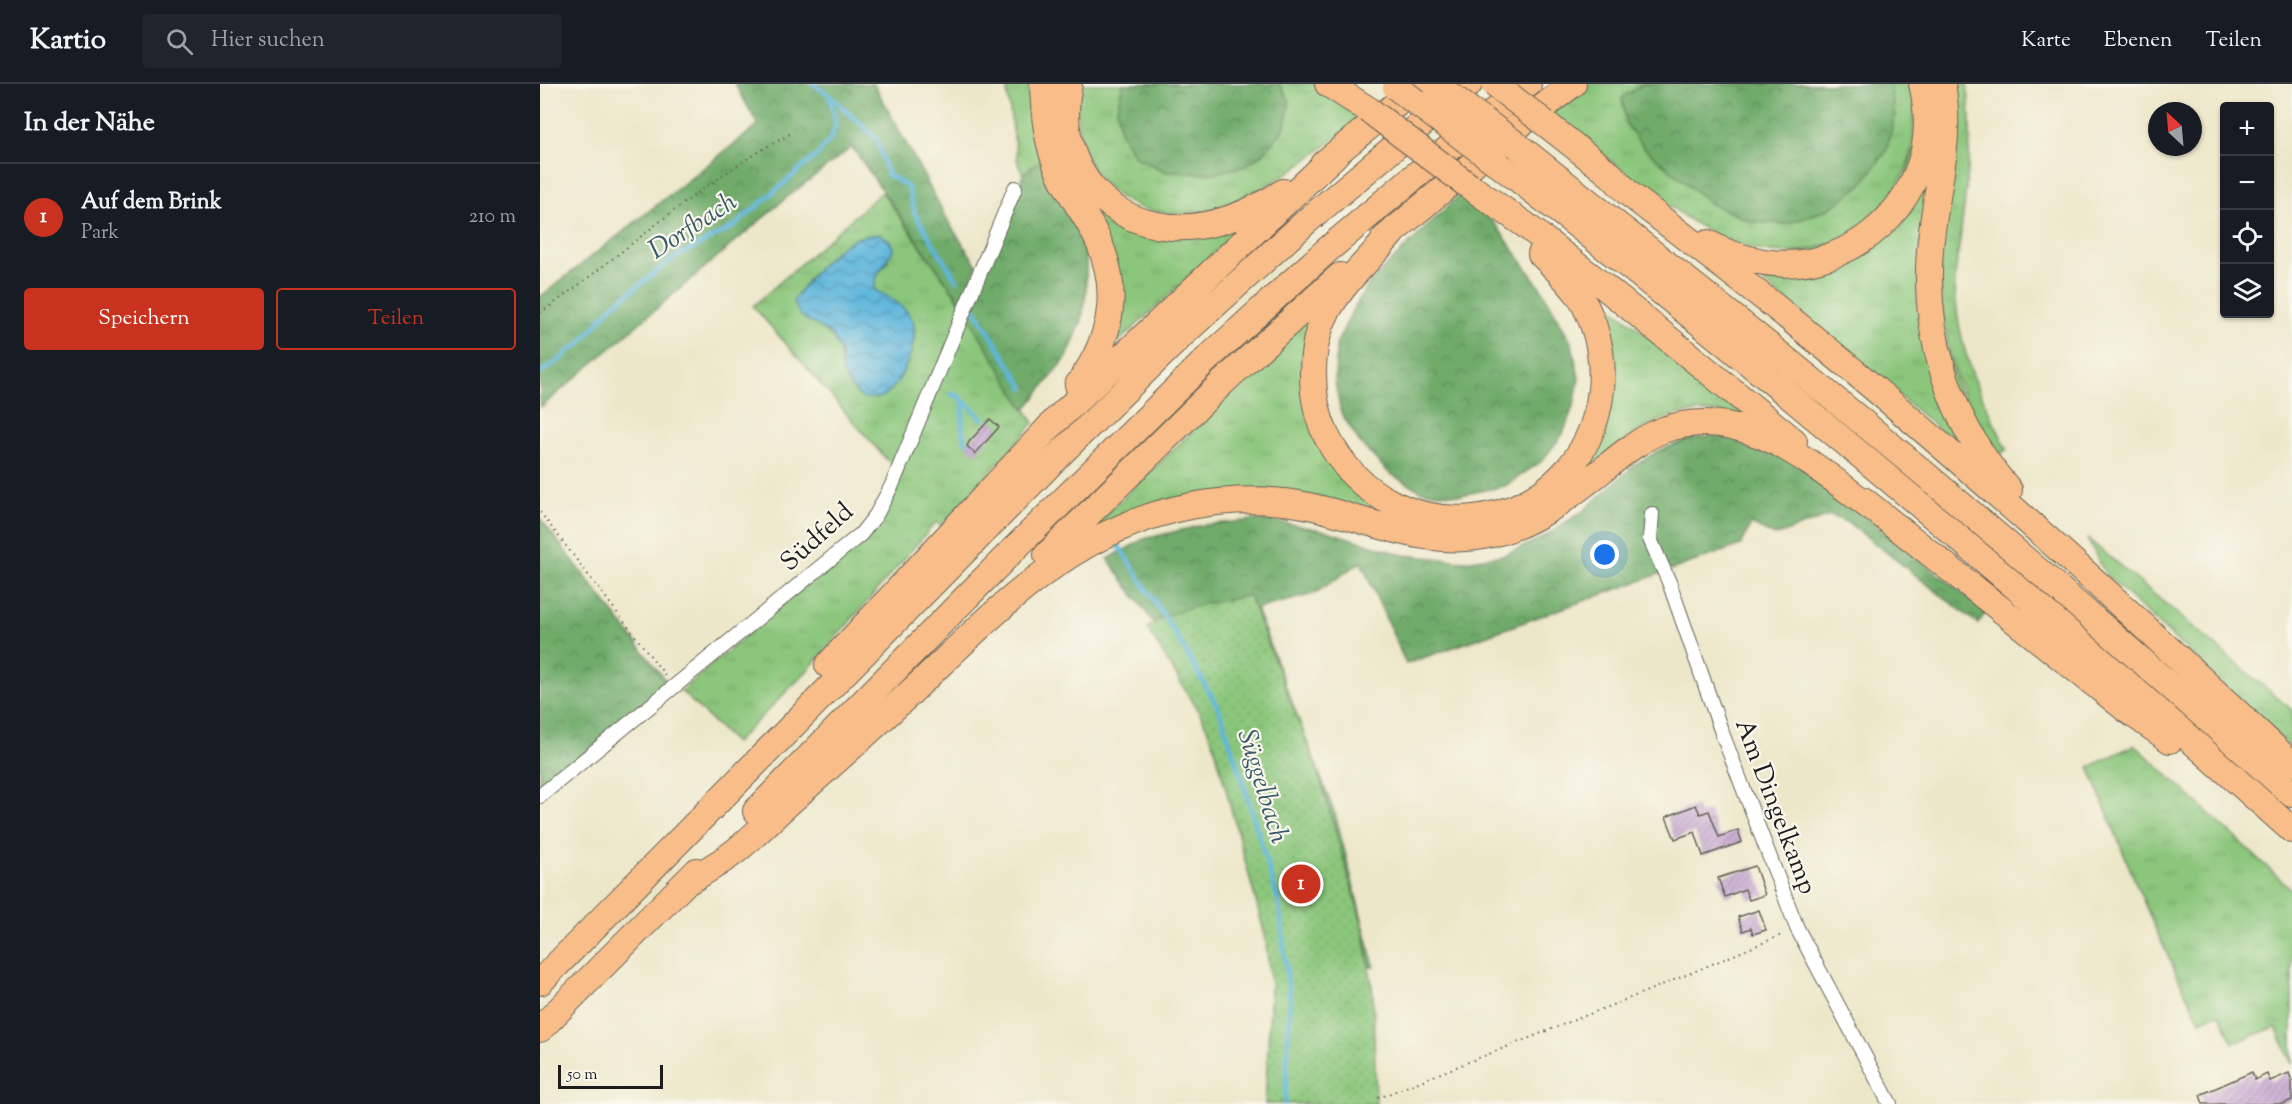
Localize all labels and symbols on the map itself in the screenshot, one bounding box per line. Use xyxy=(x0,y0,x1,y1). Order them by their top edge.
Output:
north arrow xyxy=(2148,102,2202,156)
water label: Dorfbach xyxy=(641,184,745,270)
street label: Südfeld xyxy=(773,495,863,581)
your location xyxy=(1590,540,1619,569)
street label: Am Dingelkamp xyxy=(1724,714,1825,900)
water label: Süggelbach xyxy=(1226,725,1297,849)
pin: 1 xyxy=(1282,862,1320,906)
scale bar xyxy=(558,1062,663,1090)

